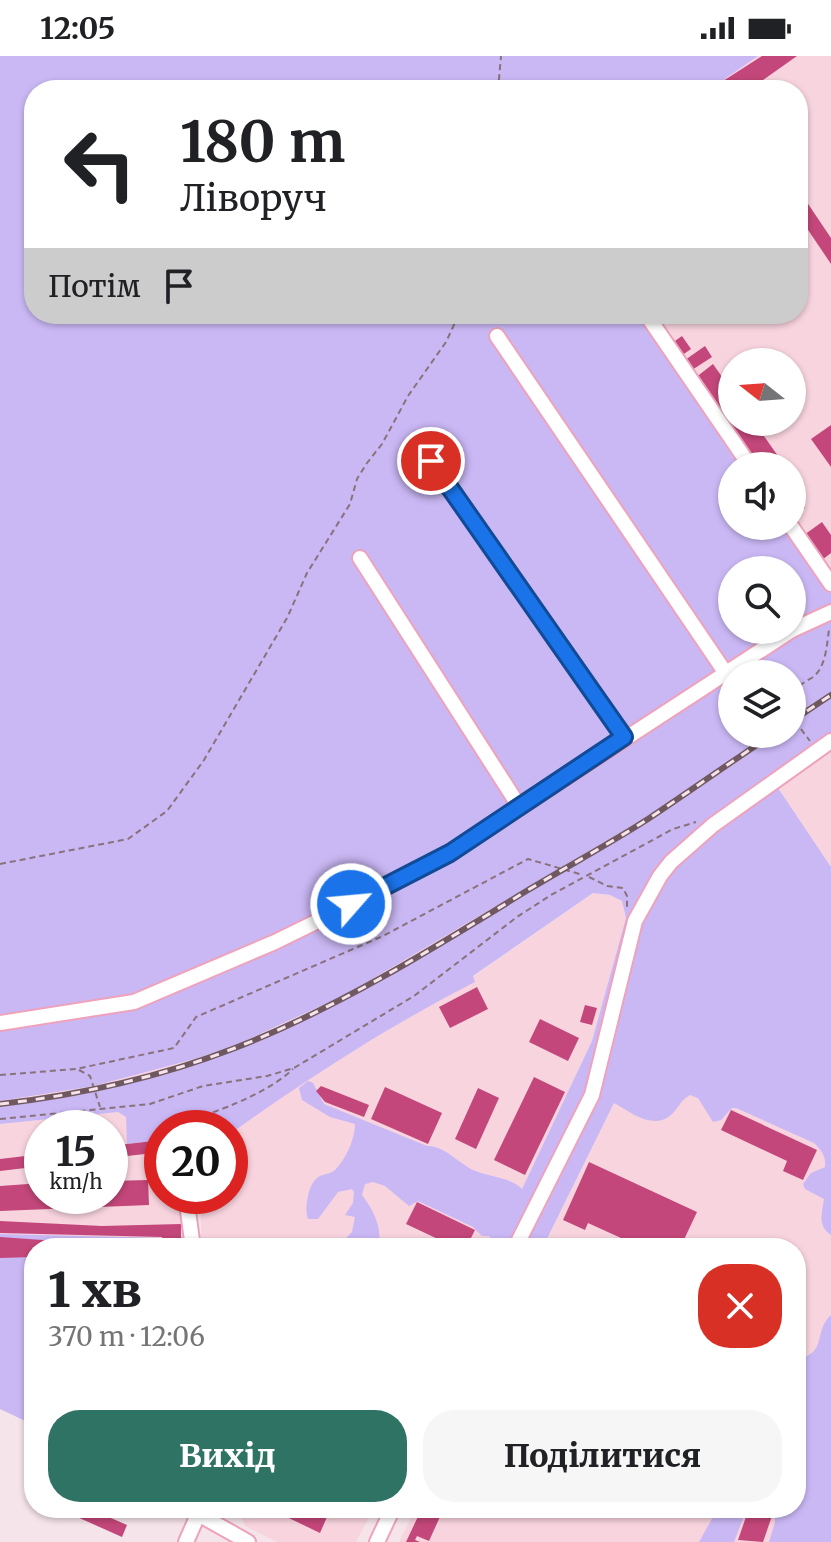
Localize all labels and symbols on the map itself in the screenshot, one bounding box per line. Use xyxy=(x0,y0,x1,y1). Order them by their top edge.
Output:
north arrow xyxy=(718,348,806,436)
pin xyxy=(397,427,465,495)
position arrow xyxy=(309,862,393,946)
speed limit sign: 20 xyxy=(144,1110,248,1214)

